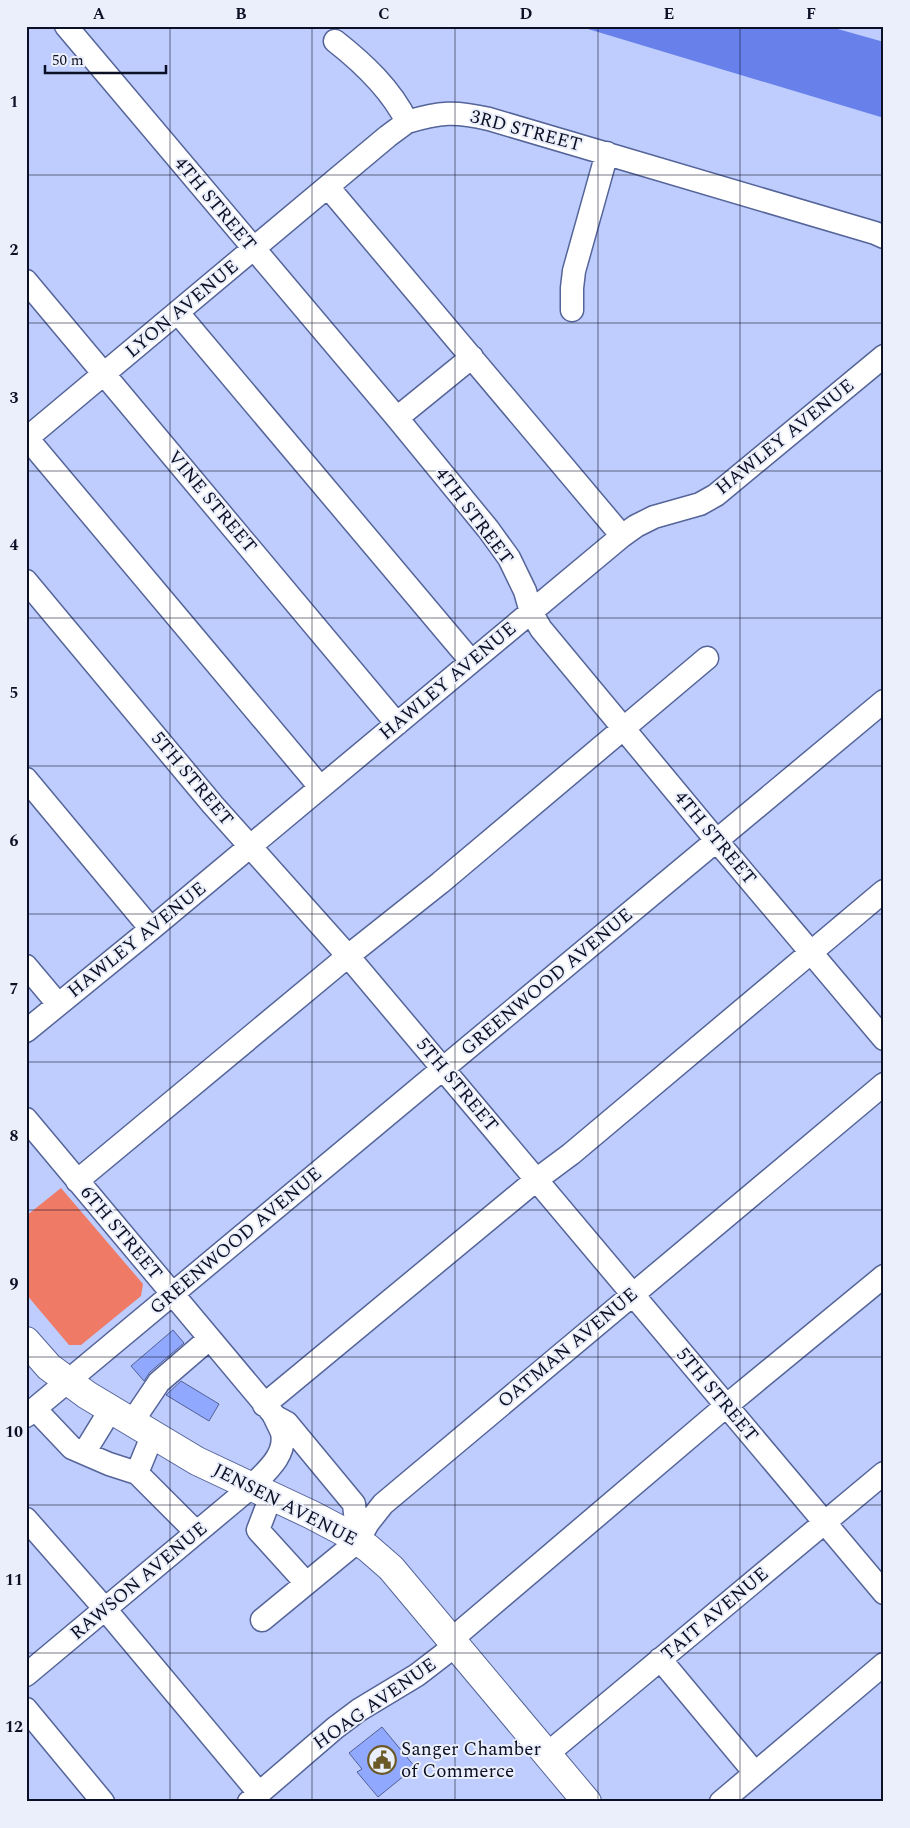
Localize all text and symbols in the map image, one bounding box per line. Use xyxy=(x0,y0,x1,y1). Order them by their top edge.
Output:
text: A xyxy=(93,2,106,26)
text: B xyxy=(235,2,247,26)
text: C xyxy=(378,2,390,26)
text: D xyxy=(520,2,533,26)
text: E xyxy=(664,2,674,26)
text: F xyxy=(806,2,816,26)
scale bar xyxy=(45,42,166,74)
text: 50 m xyxy=(52,49,84,72)
text: 1 xyxy=(10,90,18,114)
street label: 3RD STREET xyxy=(467,102,585,160)
street label: 4TH STREET xyxy=(167,150,263,258)
text: 2 xyxy=(10,238,19,262)
street label: LYON AVENUE xyxy=(119,253,245,365)
street label: HAWLEY AVENUE xyxy=(709,372,861,502)
text: 3 xyxy=(10,386,19,410)
street label: VINE STREET xyxy=(160,444,264,560)
street label: 4TH STREET xyxy=(428,461,520,571)
text: 4 xyxy=(10,533,19,557)
street label: HAWLEY AVENUE xyxy=(373,615,523,747)
text: 5 xyxy=(10,681,18,705)
street label: 5TH STREET xyxy=(144,725,240,833)
street label: 4TH STREET xyxy=(667,784,763,892)
text: 6 xyxy=(10,829,19,853)
street label: HAWLEY AVENUE xyxy=(61,875,213,1005)
street label: GREENWOOD AVENUE xyxy=(454,901,640,1063)
text: 7 xyxy=(10,977,19,1001)
street label: 5TH STREET xyxy=(409,1031,505,1139)
text: 8 xyxy=(10,1124,19,1148)
street label: GREENWOOD AVENUE xyxy=(143,1160,329,1322)
street label: 6TH STREET xyxy=(73,1179,169,1287)
text: 9 xyxy=(10,1272,19,1296)
street label: OATMAN AVENUE xyxy=(492,1281,644,1415)
street label: 5TH STREET xyxy=(669,1341,765,1449)
text: 10 xyxy=(5,1420,23,1444)
street label: JENSEN AVENUE xyxy=(208,1456,362,1554)
street label: RAWSON AVENUE xyxy=(64,1515,214,1647)
street label: TAIT AVENUE xyxy=(655,1560,775,1668)
text: 11 xyxy=(5,1568,23,1592)
street label: HOAG AVENUE xyxy=(307,1651,443,1757)
text: 12 xyxy=(5,1715,23,1739)
place label: Sanger Chamber of Commerce xyxy=(401,1735,542,1786)
public building icon: Sanger Chamber of Commerce xyxy=(367,1745,397,1775)

